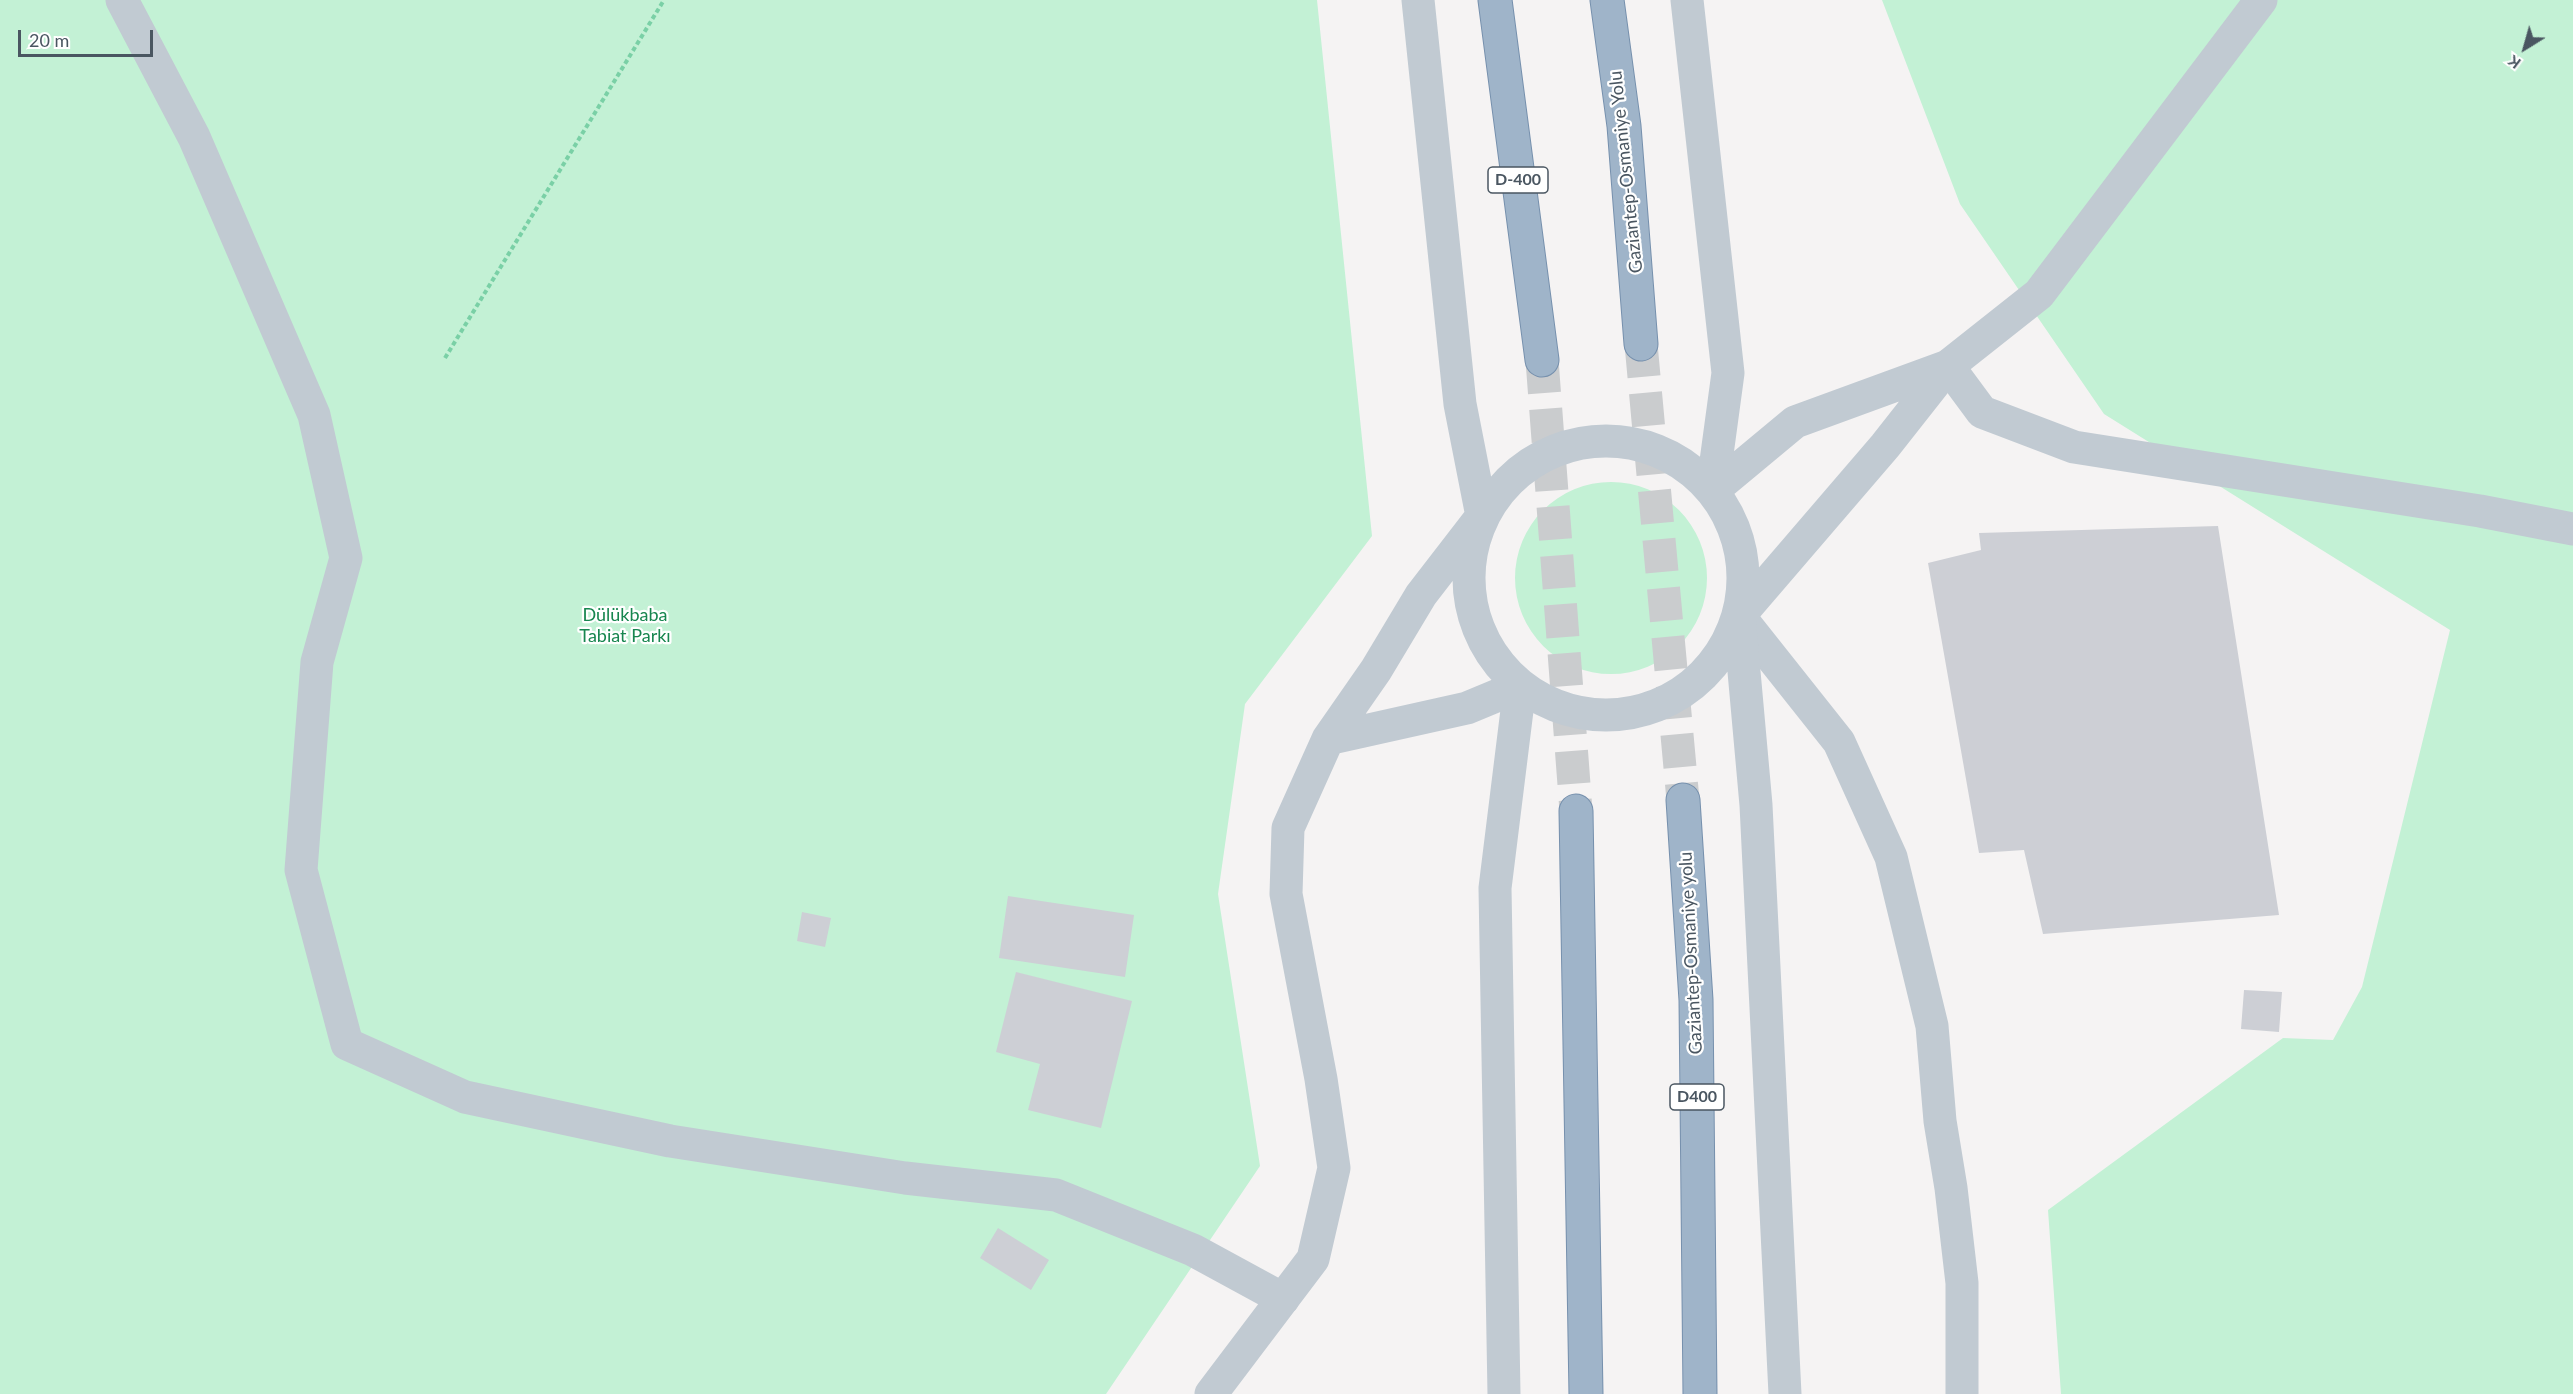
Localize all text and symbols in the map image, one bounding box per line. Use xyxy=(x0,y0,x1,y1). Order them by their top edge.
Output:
scale bar xyxy=(21,18,156,56)
north arrow xyxy=(2495,18,2555,78)
text: 20 m xyxy=(29,29,69,51)
text: K xyxy=(2504,52,2524,74)
street label: Gaziantep-Osmaniye Yolu xyxy=(1605,70,1647,274)
road number: D-400 xyxy=(1488,167,1548,193)
park label: Dülükbaba Tabiat Parkı xyxy=(579,604,671,646)
street label: Gaziantep-Osmaniye yolu xyxy=(1675,851,1707,1055)
road number: D400 xyxy=(1670,1084,1724,1110)

